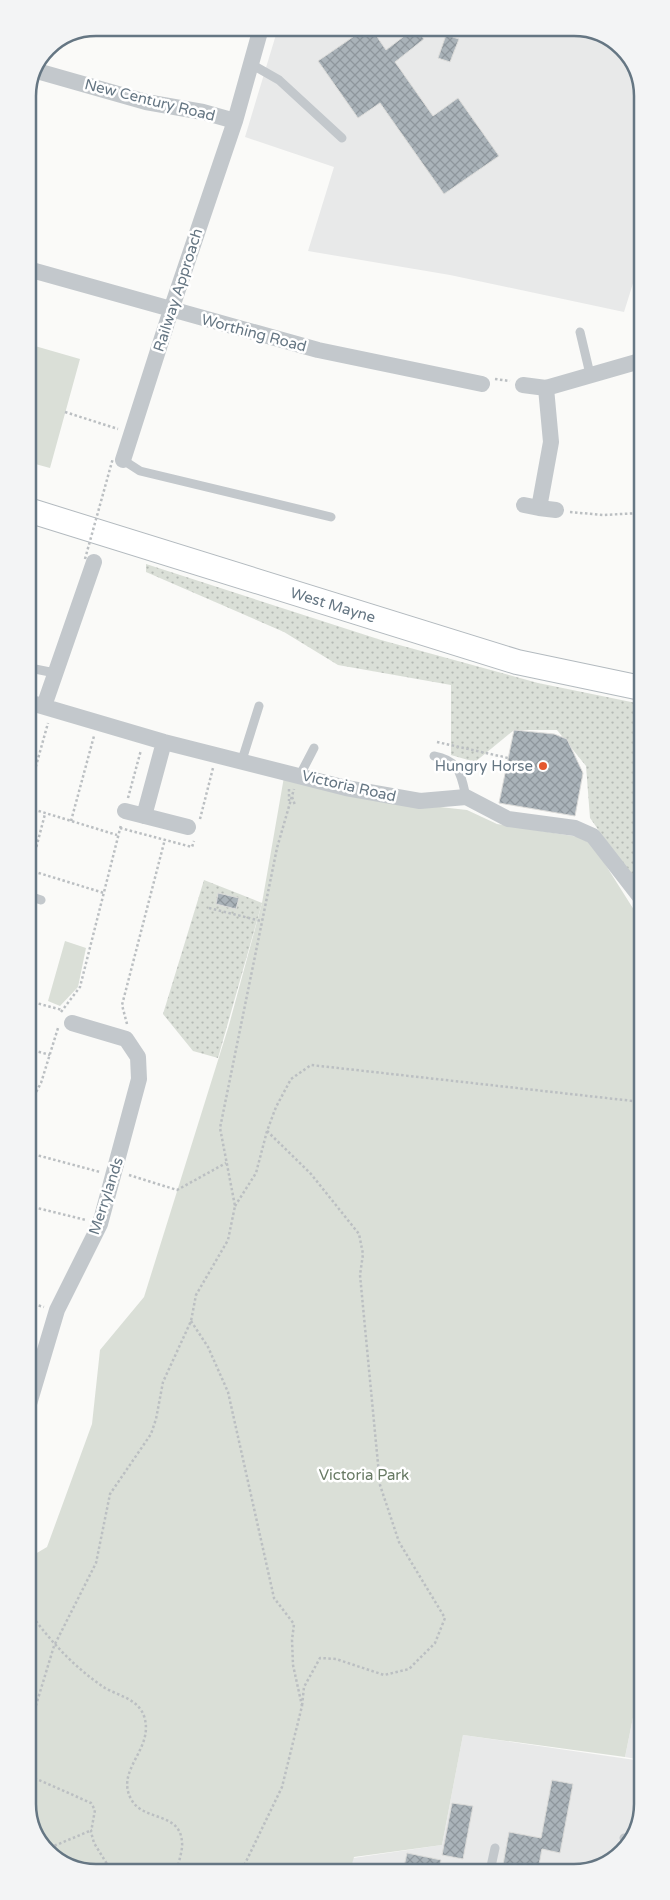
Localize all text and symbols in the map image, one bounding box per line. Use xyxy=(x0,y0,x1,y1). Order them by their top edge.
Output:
street label: New Century Road xyxy=(83,75,217,125)
street label: Railway Approach xyxy=(150,226,206,354)
street label: Worthing Road xyxy=(199,310,309,356)
street label: West Mayne xyxy=(288,583,378,627)
place label: Hungry Horse xyxy=(435,757,533,775)
marker: Hungry Horse xyxy=(537,760,549,772)
street label: Victoria Road xyxy=(300,766,398,806)
street label: Merrylands xyxy=(85,1155,127,1237)
park label: Victoria Park xyxy=(319,1466,409,1484)

